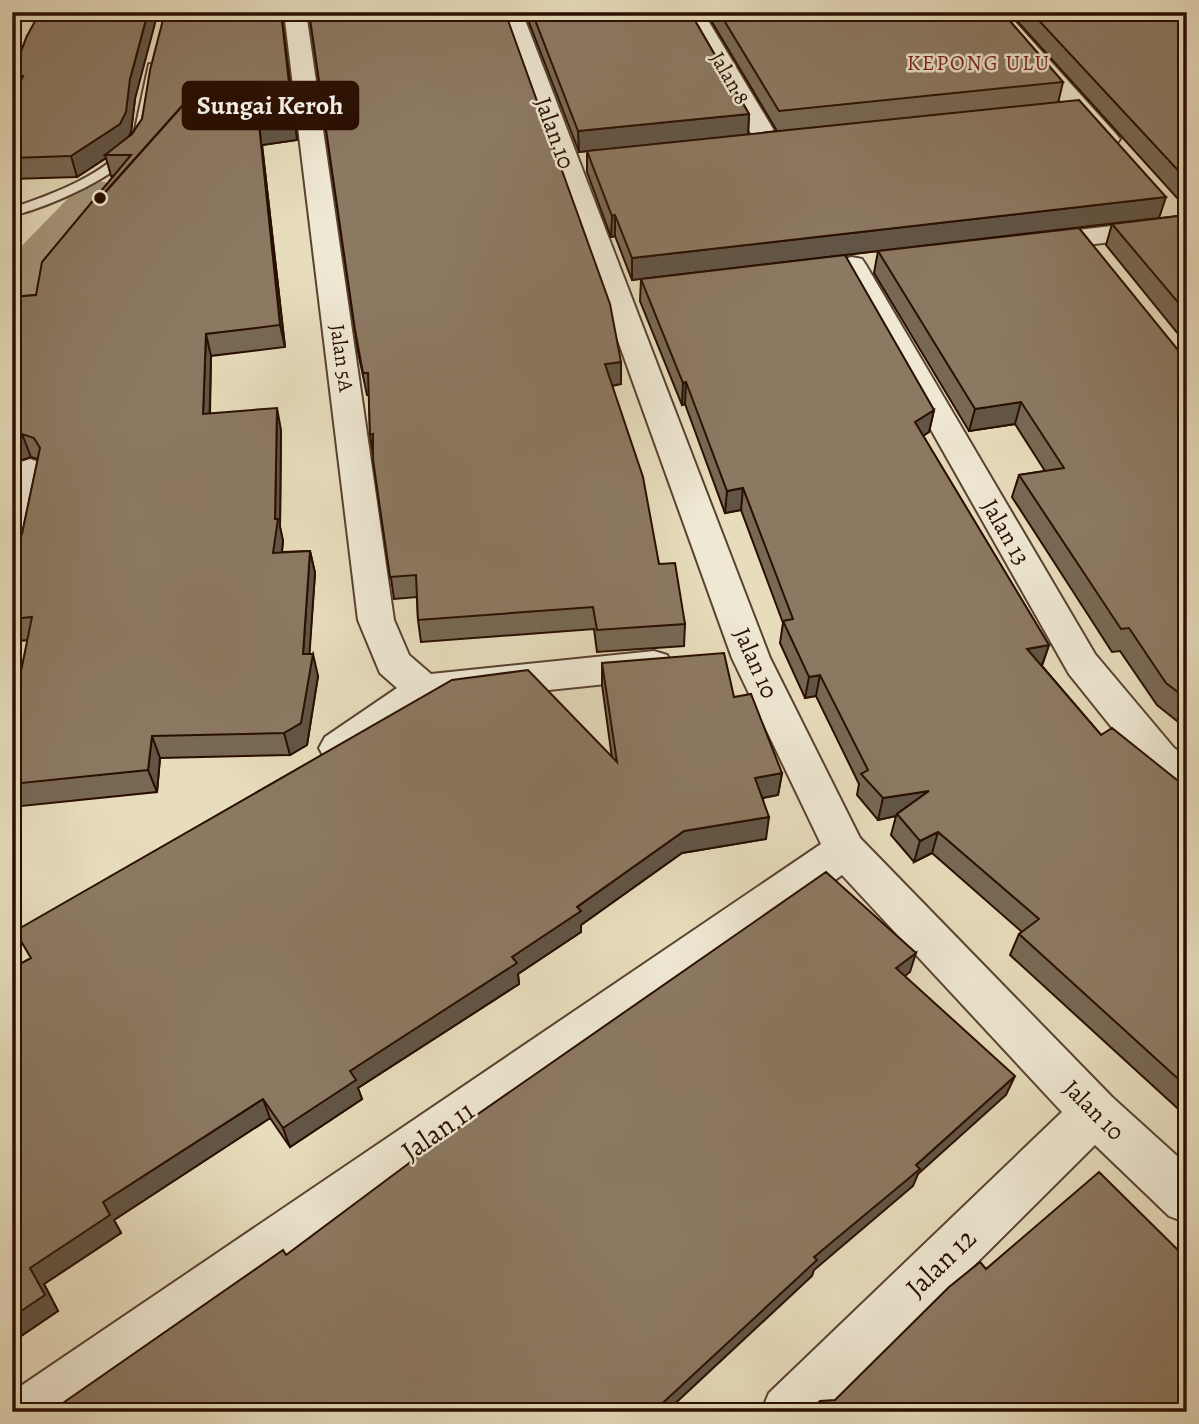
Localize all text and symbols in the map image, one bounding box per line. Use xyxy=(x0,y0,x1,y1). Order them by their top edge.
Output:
street label: Jalan 8 xyxy=(704,46,756,110)
district label: KEPONG ULU xyxy=(907,49,1051,77)
callout: Sungai Keroh xyxy=(183,82,358,129)
text: Sungai Keroh xyxy=(197,88,343,123)
street label: Jalan 10 xyxy=(527,93,583,173)
street label: Jalan 5A xyxy=(323,322,361,394)
street label: Jalan 13 xyxy=(974,493,1038,571)
street label: Jalan 10 xyxy=(726,623,786,703)
street label: Jalan 10 xyxy=(1056,1072,1132,1148)
street label: Jalan 11 xyxy=(394,1092,482,1170)
street label: Jalan 12 xyxy=(897,1220,985,1306)

